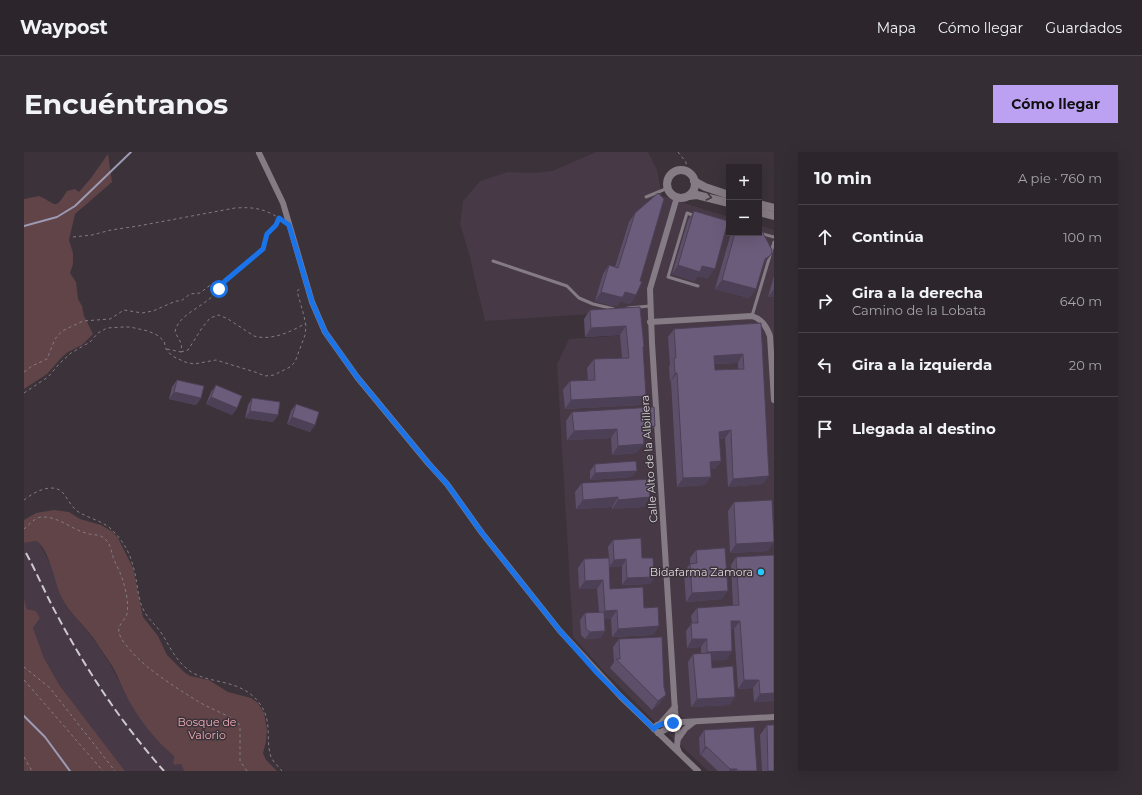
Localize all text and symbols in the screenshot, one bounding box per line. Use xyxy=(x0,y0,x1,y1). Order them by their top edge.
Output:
text: Waypost xyxy=(20,16,108,39)
text: Mapa xyxy=(877,19,916,37)
text: Cómo llegar xyxy=(938,19,1023,37)
text: Guardados xyxy=(1045,19,1122,37)
button: Cómo llegar xyxy=(993,85,1118,123)
text: Encuéntranos xyxy=(24,87,228,121)
map controls xyxy=(726,164,762,236)
button: + xyxy=(726,164,762,200)
text: 10 min xyxy=(814,168,872,188)
text: A pie · 760 m xyxy=(1018,170,1102,186)
one-way arrow xyxy=(706,193,712,201)
button: − xyxy=(726,200,762,236)
icon: ahead xyxy=(814,226,836,248)
text: Continúa xyxy=(852,227,924,246)
text: 100 m xyxy=(1063,229,1102,245)
route start xyxy=(210,280,228,298)
text: Gira a la derecha xyxy=(852,283,983,302)
icon: right xyxy=(814,290,836,312)
text: 640 m xyxy=(1060,293,1102,309)
text: Camino de la Lobata xyxy=(852,302,986,318)
icon: left xyxy=(814,354,836,376)
text: Gira a la izquierda xyxy=(852,355,992,374)
text: 20 m xyxy=(1069,357,1102,373)
street label: Calle Alto de la Albillera xyxy=(638,395,660,523)
icon: arrive xyxy=(814,418,836,440)
text: Llegada al destino xyxy=(852,419,996,438)
place label: Bidafarma Zamora xyxy=(650,565,753,579)
marker: Bidafarma Zamora xyxy=(756,567,766,577)
route end xyxy=(664,714,682,732)
park label: Bosque de Valorio xyxy=(177,715,237,742)

